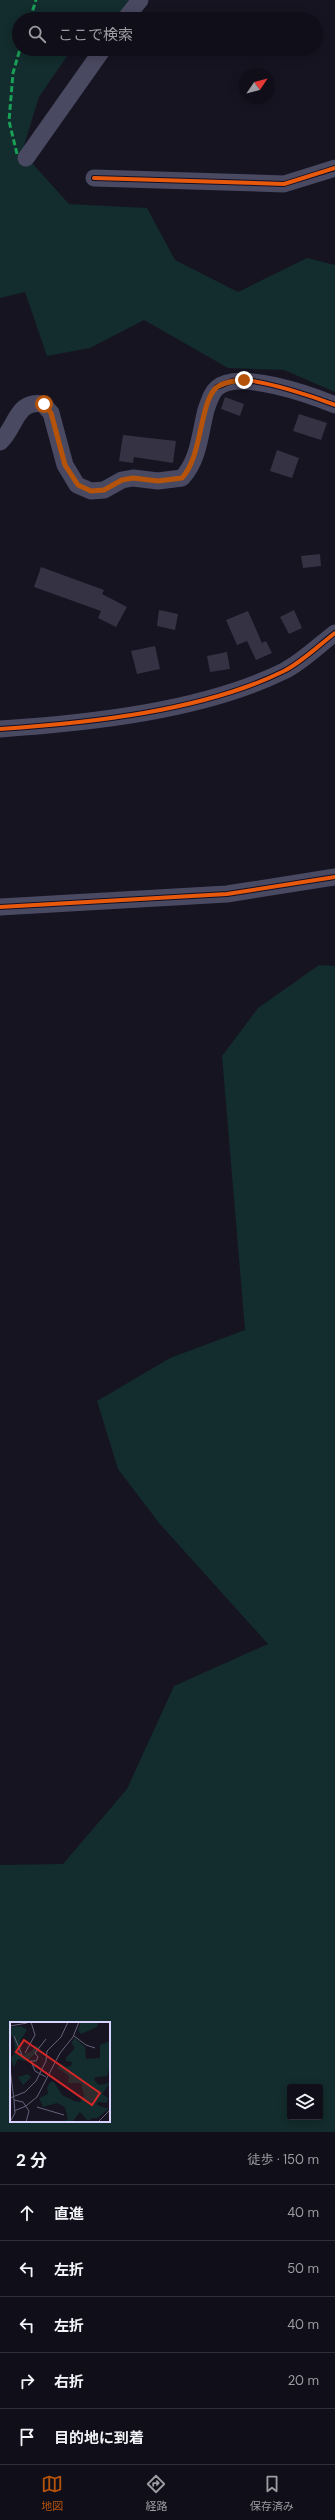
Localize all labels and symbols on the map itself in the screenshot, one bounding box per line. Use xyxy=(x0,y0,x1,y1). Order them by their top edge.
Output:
north arrow xyxy=(239,68,275,104)
route end xyxy=(235,371,253,389)
route start xyxy=(35,395,53,413)
inset map xyxy=(10,2022,110,2122)

